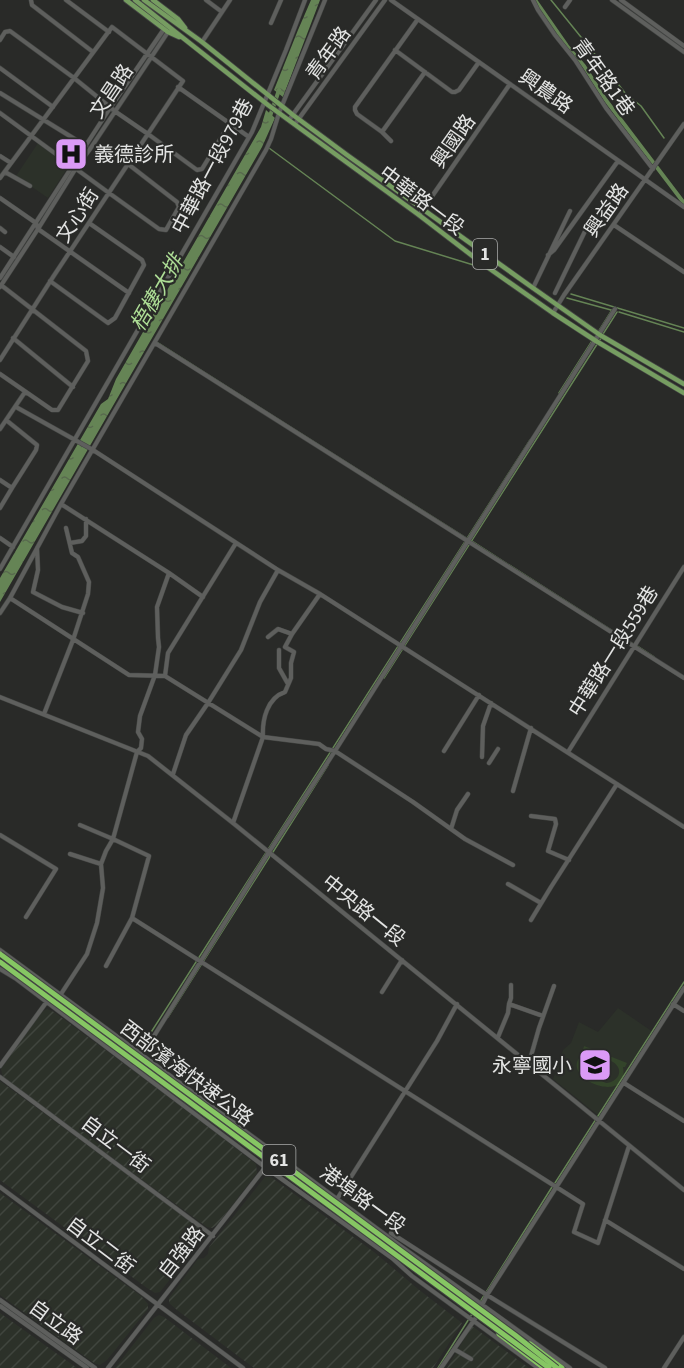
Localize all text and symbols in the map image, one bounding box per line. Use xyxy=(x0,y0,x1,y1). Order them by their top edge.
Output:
street label: 青年路 xyxy=(300,21,358,86)
street label: 青年路1巷 xyxy=(565,33,641,122)
street label: 文昌路 xyxy=(83,59,140,124)
street label: 興農路 xyxy=(513,63,578,120)
street label: 中華路一段979巷 xyxy=(165,94,260,239)
street label: 興國路 xyxy=(425,109,482,174)
hospital icon: 義德診所 xyxy=(53,136,89,172)
place label: 義德診所 xyxy=(94,141,174,169)
street label: 中華路一段 xyxy=(373,160,470,242)
street label: 興益路 xyxy=(578,178,635,243)
street label: 文心街 xyxy=(50,183,106,248)
road number: 1 xyxy=(473,239,497,269)
water label: 梧棲大排 xyxy=(123,247,192,337)
street label: 中華路一段559巷 xyxy=(562,581,665,722)
street label: 中央路一段 xyxy=(316,868,411,953)
street label: 西部濱海快速公路 xyxy=(114,1014,259,1133)
school or university icon: 永寧國小 xyxy=(577,1047,613,1083)
place label: 永寧國小 xyxy=(492,1052,572,1080)
street label: 自立一街 xyxy=(75,1110,156,1180)
road number: 61 xyxy=(262,1145,296,1175)
street label: 港埠路一段 xyxy=(314,1159,411,1241)
street label: 自立二街 xyxy=(60,1211,141,1281)
street label: 自強路 xyxy=(152,1220,211,1285)
street label: 自立路 xyxy=(23,1294,88,1352)

